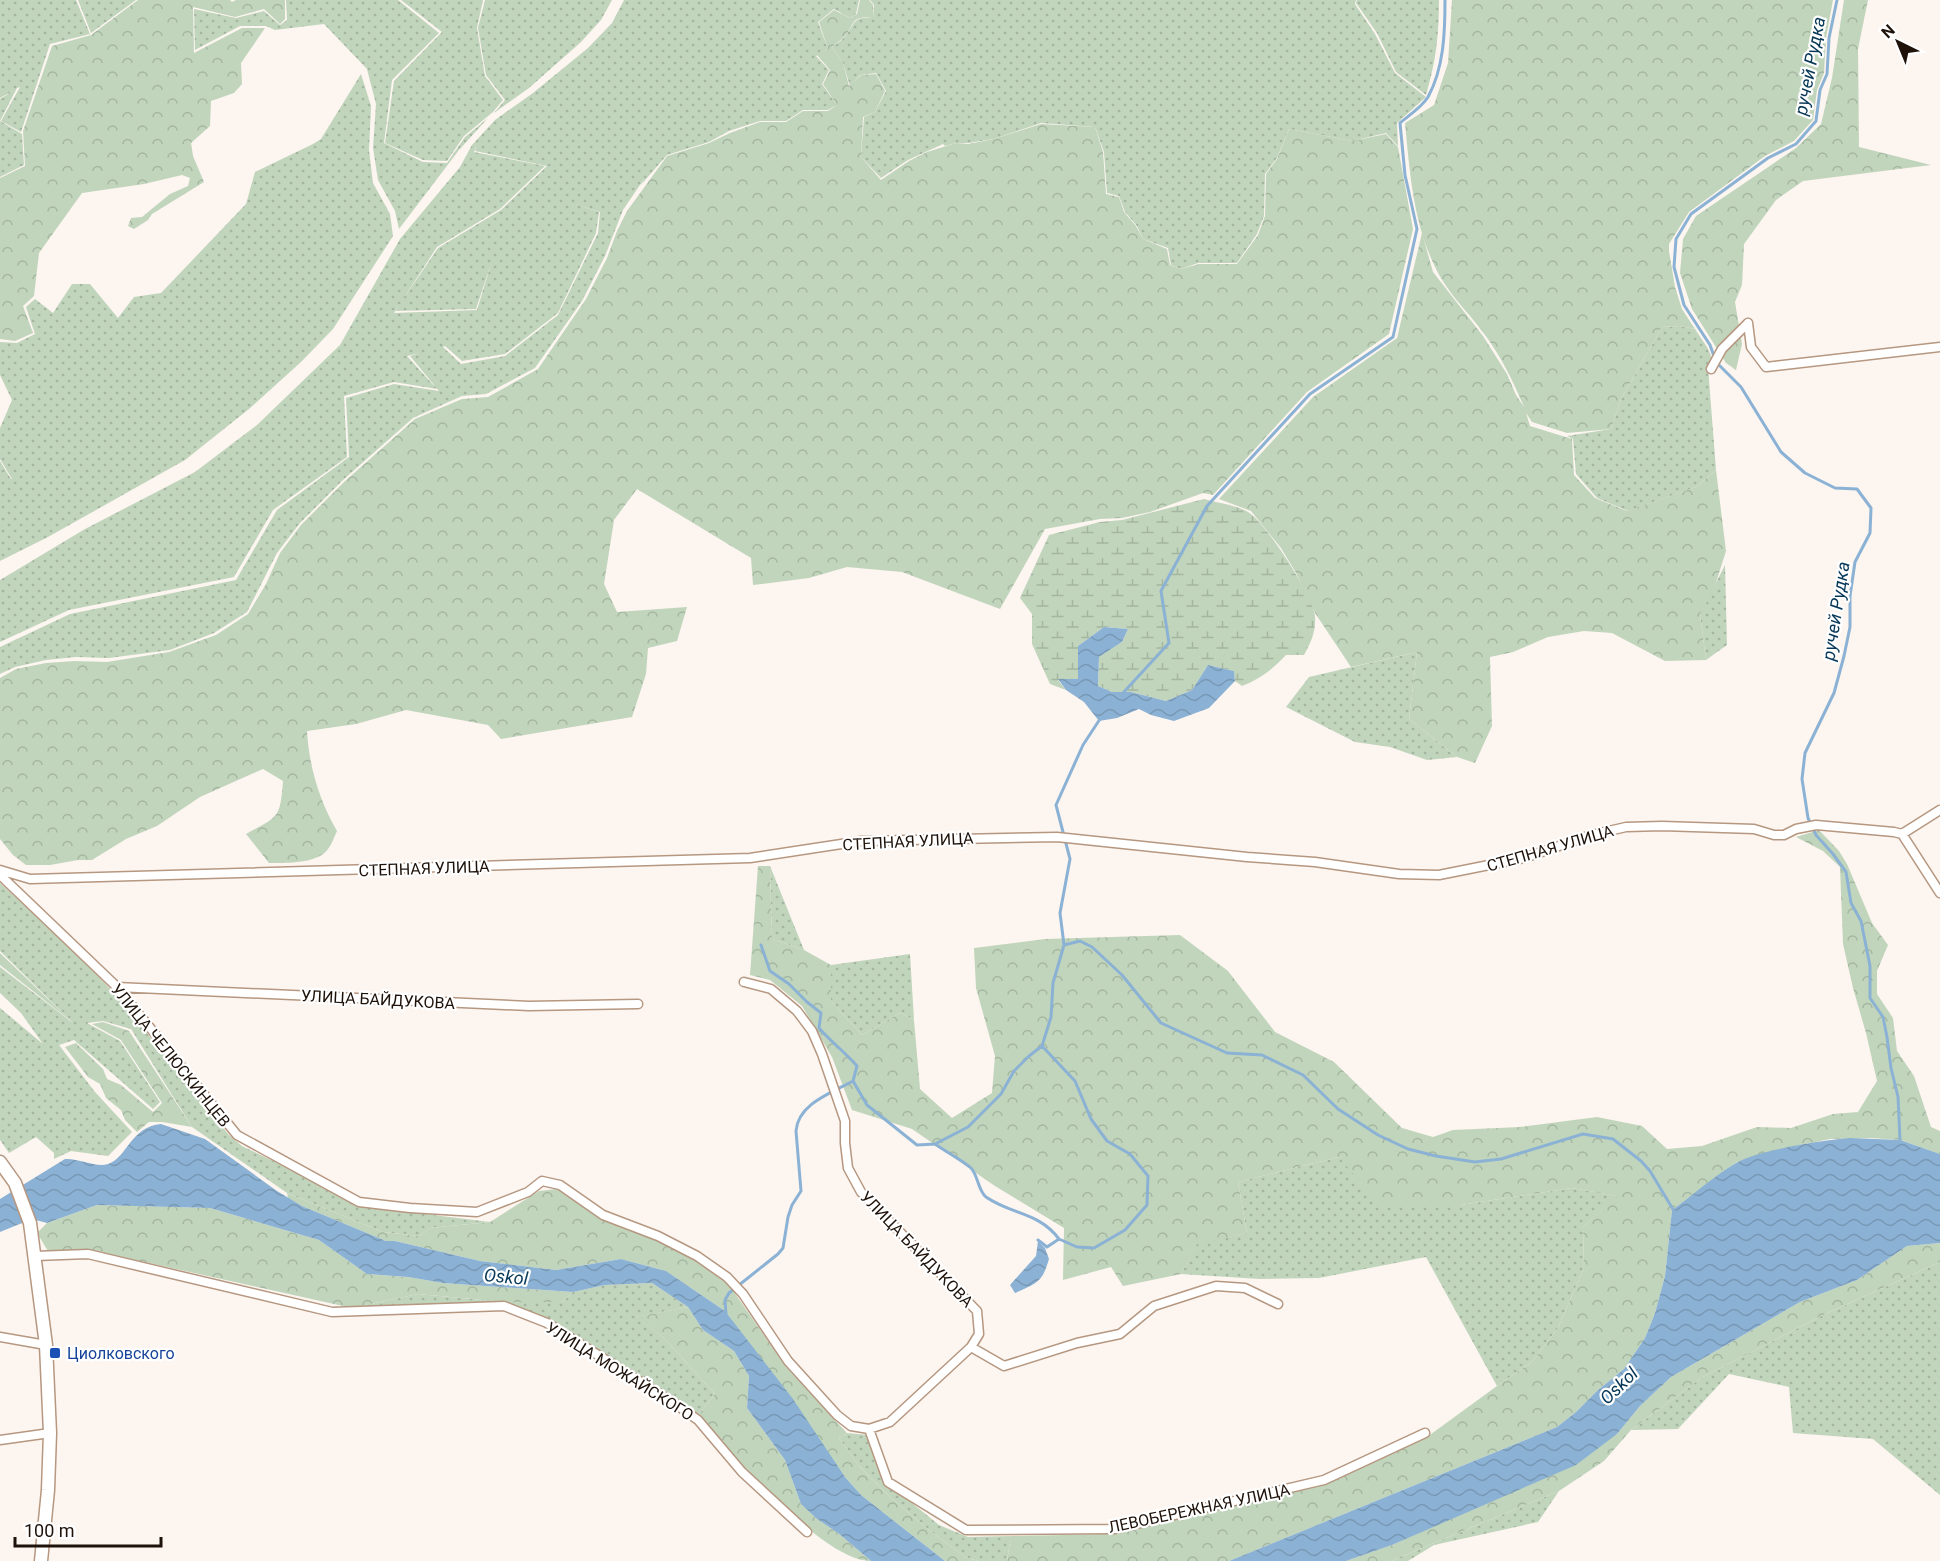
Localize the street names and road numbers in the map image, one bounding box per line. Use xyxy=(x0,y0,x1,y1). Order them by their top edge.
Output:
street label: СТЕПНАЯ УЛИЦА xyxy=(1485,821,1616,876)
street label: СТЕПНАЯ УЛИЦА xyxy=(842,829,975,854)
street label: СТЕПНАЯ УЛИЦА xyxy=(358,857,490,880)
street label: УЛИЦА ЧЕЛЮСКИНЦЕВ xyxy=(107,980,234,1131)
street label: УЛИЦА БАЙДУКОВА xyxy=(301,986,456,1013)
street label: УЛИЦА БАЙДУКОВА xyxy=(856,1187,977,1312)
street label: УЛИЦА МОЖАЙСКОГО xyxy=(542,1318,697,1425)
street label: ЛЕВОБЕРЕЖНАЯ УЛИЦА xyxy=(1107,1480,1292,1537)

